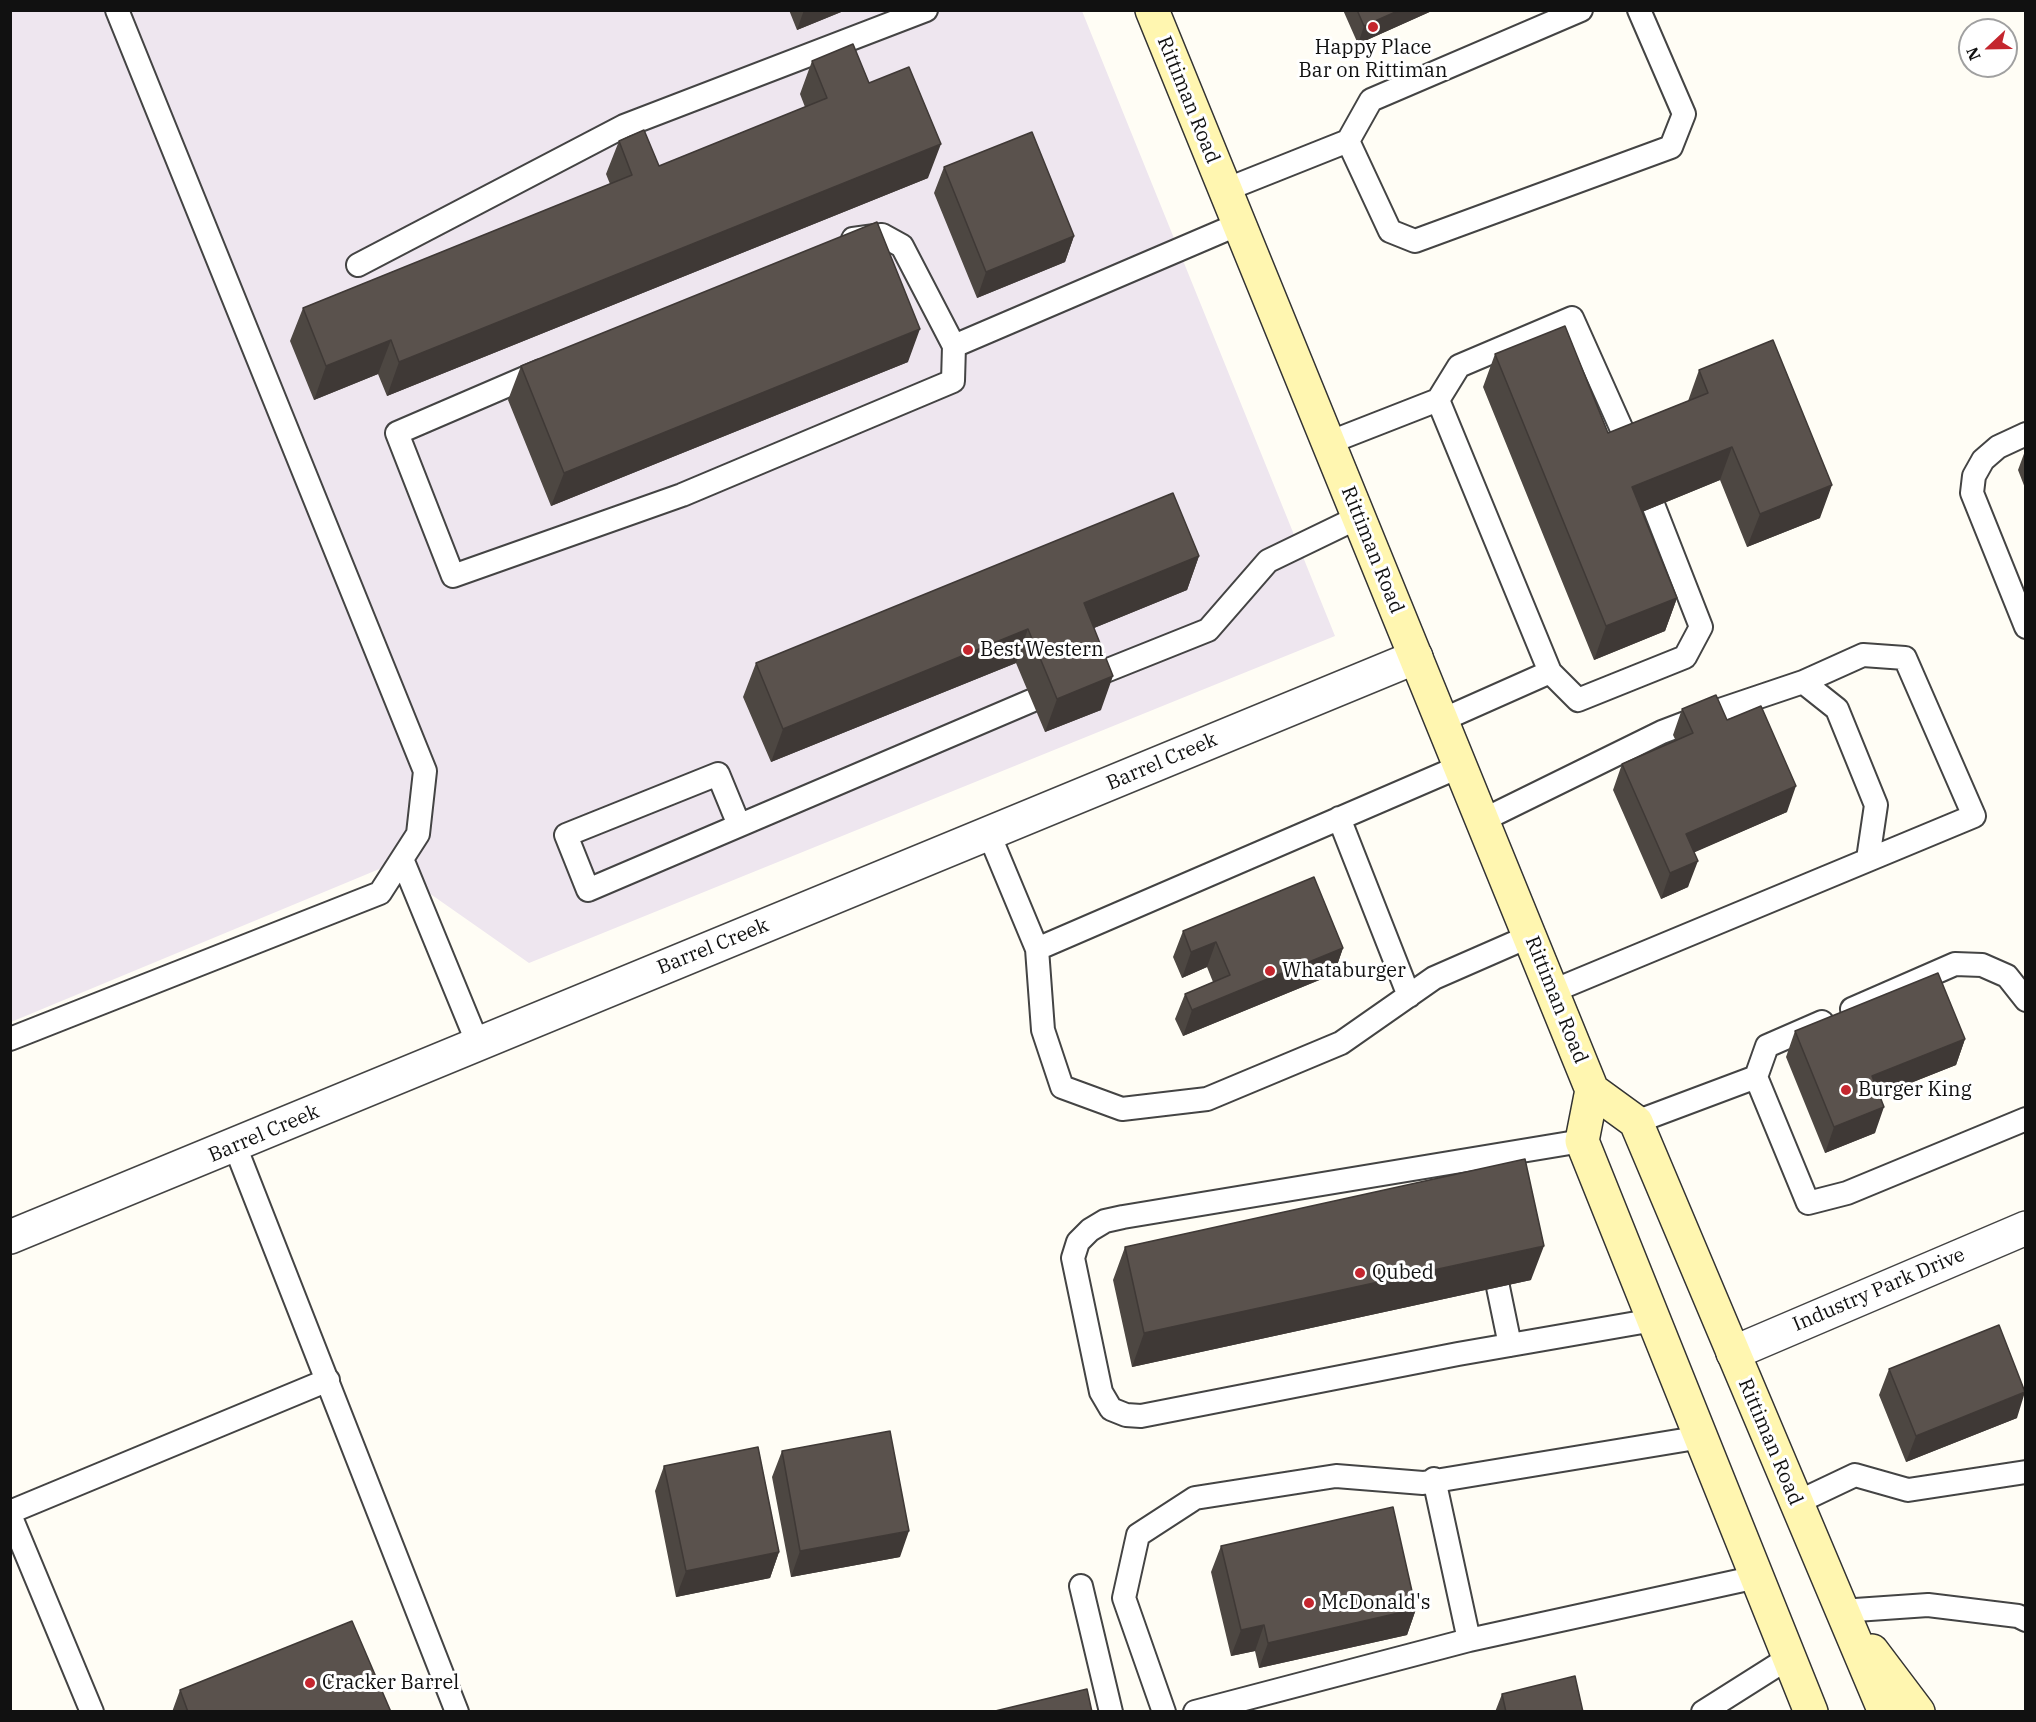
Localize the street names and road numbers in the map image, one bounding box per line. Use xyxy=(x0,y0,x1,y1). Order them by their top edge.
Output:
street label: Rittiman Road xyxy=(1152,33,1224,167)
street label: Rittiman Road xyxy=(1336,483,1408,617)
street label: Barrel Creek xyxy=(1103,728,1221,796)
street label: Barrel Creek xyxy=(654,914,772,980)
street label: Rittiman Road xyxy=(1520,933,1592,1067)
street label: Barrel Creek xyxy=(205,1100,323,1168)
street label: Industry Park Drive xyxy=(1789,1243,1969,1337)
street label: Rittiman Road xyxy=(1733,1375,1807,1509)

